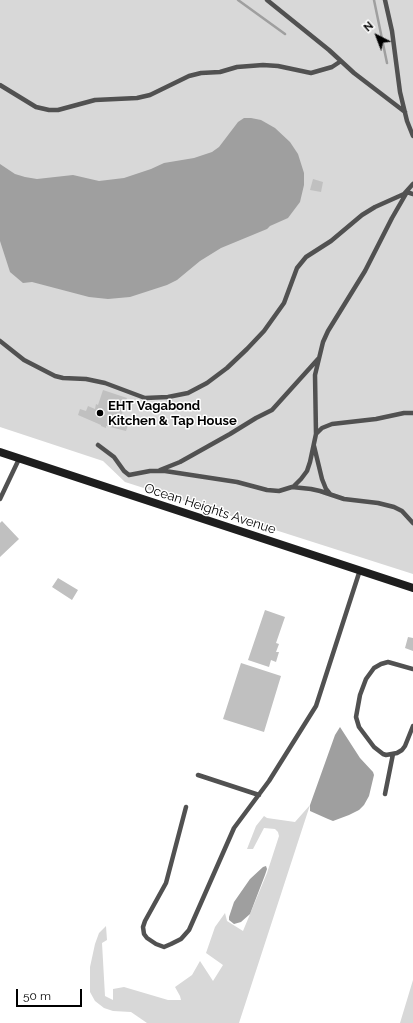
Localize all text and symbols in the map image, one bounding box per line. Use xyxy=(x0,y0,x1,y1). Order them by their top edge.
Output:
north arrow xyxy=(357,16,397,56)
text: N xyxy=(361,19,376,34)
place label: EHT Vagabond Kitchen & Tap House xyxy=(108,398,237,429)
marker: EHT Vagabond Kitchen & Tap House xyxy=(95,408,105,418)
street label: Ocean Heights Avenue xyxy=(142,480,278,538)
scale bar xyxy=(18,981,84,1007)
text: 50 m xyxy=(23,989,51,1003)

